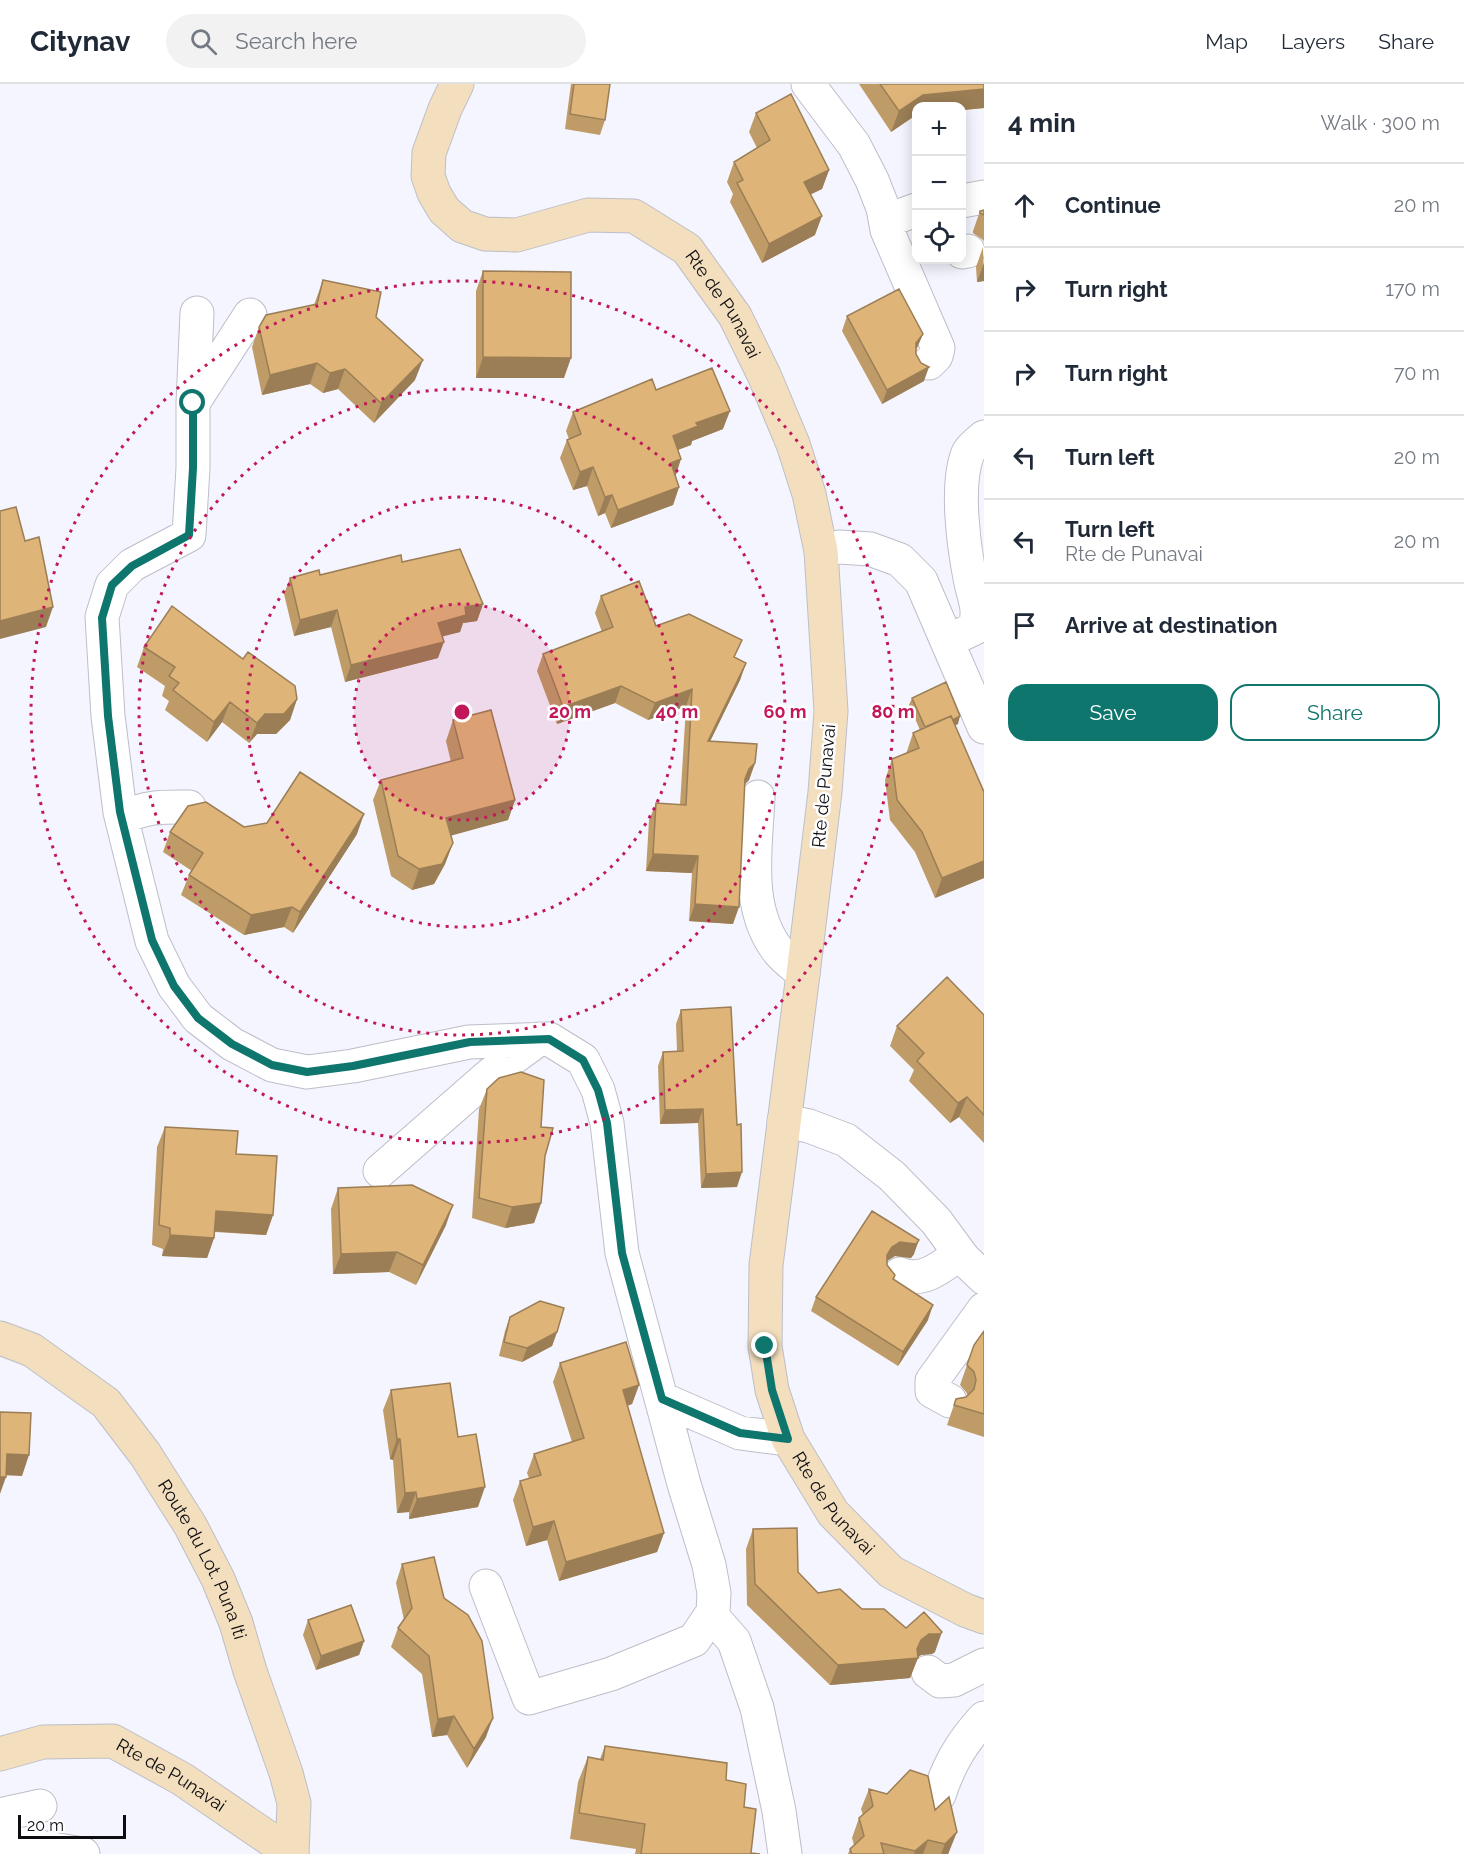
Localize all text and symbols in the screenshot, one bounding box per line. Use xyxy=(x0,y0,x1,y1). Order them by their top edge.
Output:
search box xyxy=(166,14,586,68)
text: Citynav xyxy=(30,25,130,58)
icon: search xyxy=(187,25,220,58)
text: Search here xyxy=(235,28,357,54)
text: Map xyxy=(1205,29,1248,54)
text: Layers xyxy=(1281,29,1345,54)
text: Share xyxy=(1378,29,1434,54)
map controls xyxy=(912,102,966,264)
button: + xyxy=(912,102,966,156)
text: 4 min xyxy=(1008,108,1076,138)
text: Walk · 300 m xyxy=(1321,111,1440,135)
button: − xyxy=(912,156,966,210)
icon: ahead xyxy=(1008,189,1041,222)
text: Continue xyxy=(1065,192,1161,218)
text: 20 m xyxy=(1394,193,1440,217)
button: locate xyxy=(912,210,966,264)
street label: Rte de Punavai xyxy=(681,246,765,361)
icon: right xyxy=(1008,273,1041,306)
text: Turn right xyxy=(1065,276,1168,302)
text: 170 m xyxy=(1385,277,1440,301)
icon: right xyxy=(1008,357,1041,390)
text: Turn right xyxy=(1065,360,1168,386)
text: 70 m xyxy=(1394,361,1440,385)
route start xyxy=(179,389,205,415)
icon: left xyxy=(1008,441,1041,474)
text: Turn left xyxy=(1065,444,1155,470)
text: 20 m xyxy=(1394,445,1440,469)
text: Turn left xyxy=(1065,516,1155,542)
icon: left xyxy=(1008,525,1041,558)
text: 20 m xyxy=(1394,529,1440,553)
text: Rte de Punavai xyxy=(1065,542,1203,566)
icon: arrive xyxy=(1008,609,1041,642)
text: Arrive at destination xyxy=(1065,612,1278,638)
button: Save xyxy=(1008,684,1218,741)
button: Share xyxy=(1230,684,1440,741)
text: 20 m xyxy=(549,701,591,722)
text: 40 m xyxy=(656,701,698,722)
text: 60 m xyxy=(763,701,807,722)
text: 80 m xyxy=(871,701,915,722)
centre of rings xyxy=(452,702,472,722)
street label: Rte de Punavai xyxy=(808,723,839,849)
route end xyxy=(751,1332,777,1358)
street label: Rte de Punavai xyxy=(788,1448,879,1559)
street label: Route du Lot. Puna Iti xyxy=(154,1475,251,1642)
street label: Rte de Punavai xyxy=(113,1734,230,1816)
scale bar xyxy=(18,1812,126,1840)
text: 20 m xyxy=(27,1816,64,1835)

